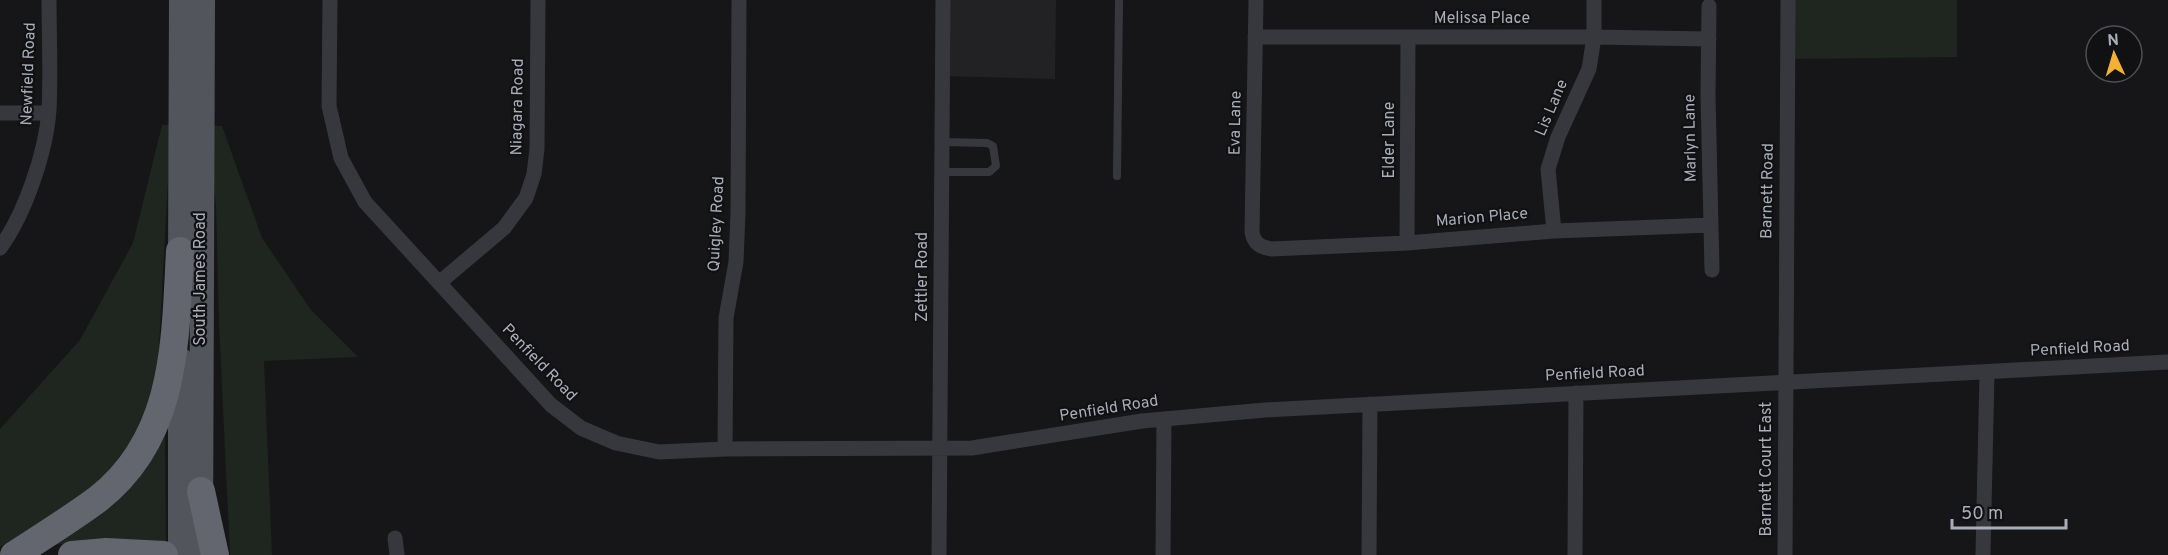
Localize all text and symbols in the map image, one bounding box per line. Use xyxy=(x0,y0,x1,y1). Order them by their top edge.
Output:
street label: Melissa Place xyxy=(1434,9,1530,29)
street label: Newfield Road xyxy=(17,22,41,126)
north arrow xyxy=(2084,24,2144,84)
text: N xyxy=(2107,31,2120,51)
street label: Niagara Road xyxy=(507,58,529,156)
street label: Lis Lane xyxy=(1531,77,1573,139)
street label: Eva Lane xyxy=(1225,91,1247,155)
street label: Marlyn Lane xyxy=(1680,94,1702,182)
street label: Elder Lane xyxy=(1380,102,1400,178)
street label: Barnett Road xyxy=(1757,143,1779,239)
street label: Quigley Road xyxy=(705,176,729,272)
street label: Marion Place xyxy=(1435,204,1529,232)
street label: South James Road xyxy=(191,212,211,346)
street label: Zettler Road xyxy=(913,232,933,322)
street label: Penfield Road xyxy=(497,320,581,406)
street label: Penfield Road xyxy=(2030,336,2130,362)
street label: Penfield Road xyxy=(1545,361,1645,387)
street label: Penfield Road xyxy=(1058,391,1160,427)
street label: Barnett Court East xyxy=(1757,402,1777,536)
scale bar xyxy=(1952,492,2066,530)
text: 50 m xyxy=(1961,503,2003,526)

